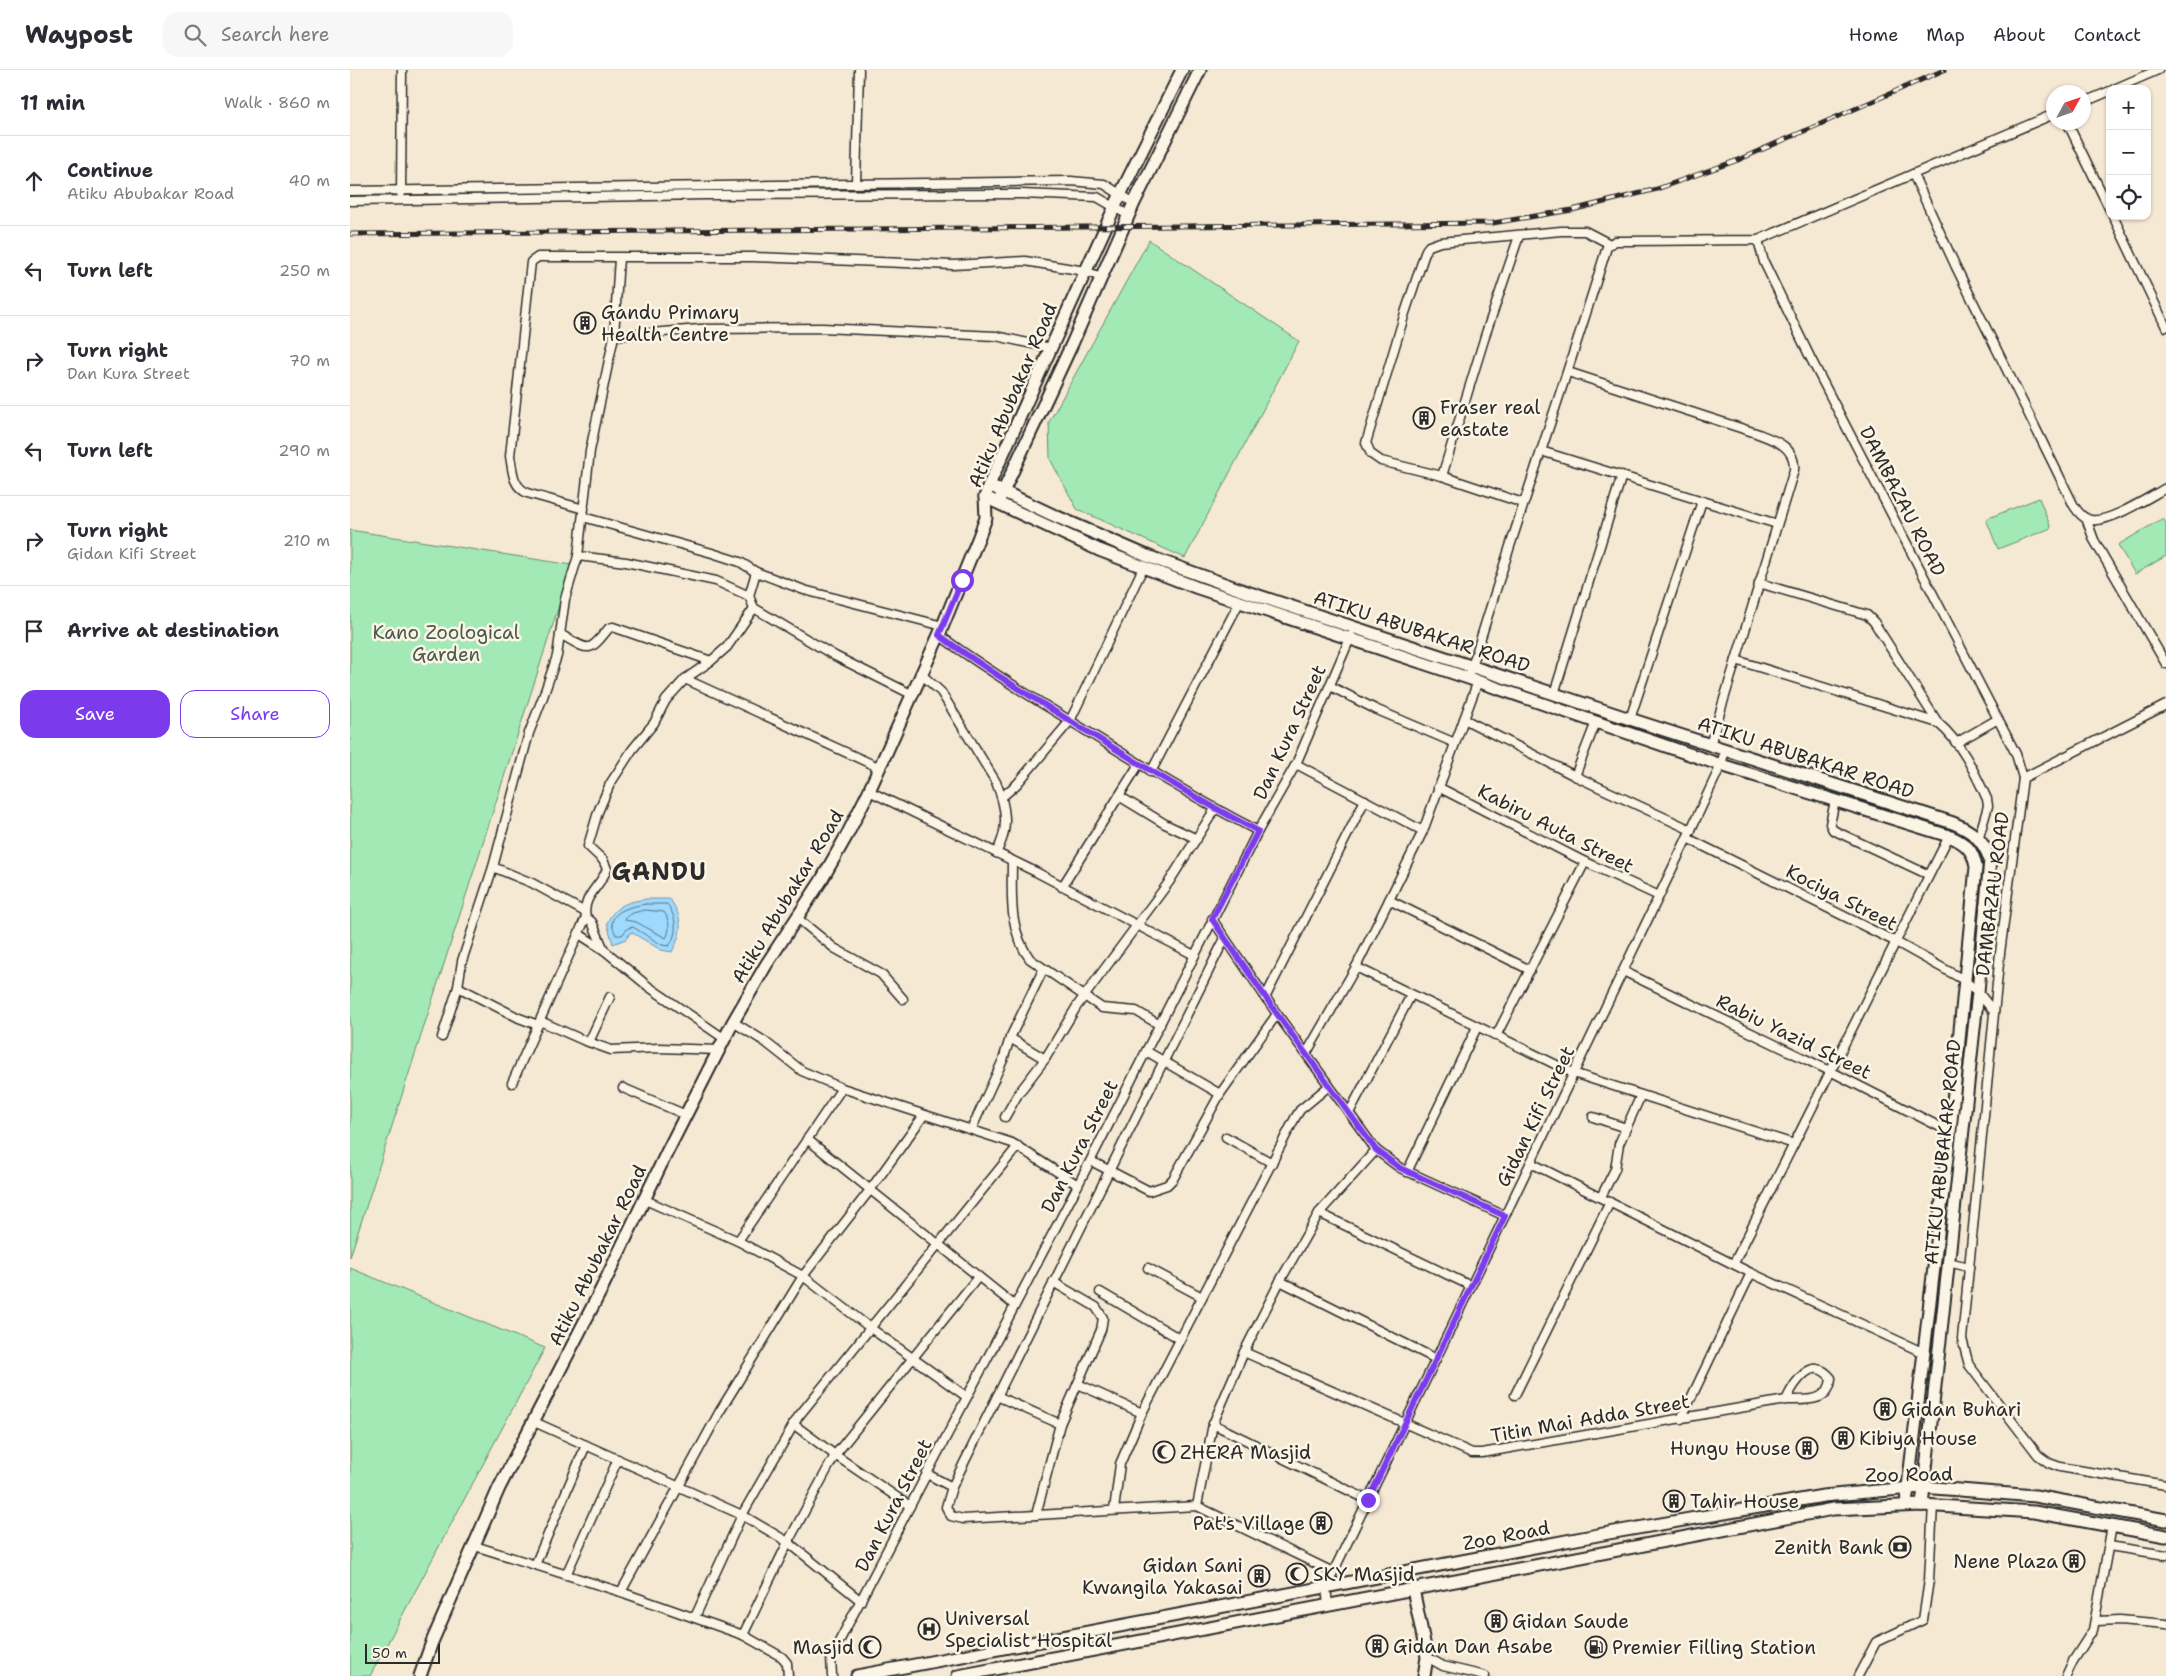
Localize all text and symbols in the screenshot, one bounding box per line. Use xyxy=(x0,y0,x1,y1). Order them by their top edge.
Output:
search box xyxy=(163,12,513,57)
text: Waypost xyxy=(25,19,133,51)
icon: search xyxy=(181,21,209,49)
text: Search here xyxy=(221,22,329,47)
text: Home xyxy=(1849,23,1898,47)
text: Map xyxy=(1926,23,1965,47)
text: About xyxy=(1993,23,2046,47)
text: Contact xyxy=(2074,23,2141,47)
north arrow xyxy=(2046,85,2091,130)
map controls xyxy=(2106,85,2151,220)
button: + xyxy=(2106,85,2151,130)
text: 11 min xyxy=(20,89,85,117)
text: Walk · 860 m xyxy=(224,92,330,113)
button: − xyxy=(2106,130,2151,175)
text: Continue xyxy=(67,158,153,183)
icon: ahead xyxy=(20,167,48,195)
text: 40 m xyxy=(288,170,330,191)
button: locate xyxy=(2106,175,2151,220)
text: Atiku Abubakar Road xyxy=(67,183,234,204)
icon: left xyxy=(20,257,48,285)
text: Turn left xyxy=(67,258,153,283)
text: 250 m xyxy=(279,260,330,281)
street label: Atiku Abubakar Road xyxy=(962,299,1063,491)
place label: Gandu Primary Health Centre xyxy=(601,300,739,347)
building icon: Gandu Primary Health Centre xyxy=(573,311,597,335)
text: Turn right xyxy=(67,338,168,363)
icon: right xyxy=(20,347,48,375)
text: 70 m xyxy=(289,350,330,371)
text: Dan Kura Street xyxy=(67,363,190,384)
place label: Fraser real eastate xyxy=(1440,395,1541,442)
building icon: Fraser real eastate xyxy=(1412,406,1436,430)
street label: DAMBAZAU ROAD xyxy=(1854,422,1951,581)
icon: left xyxy=(20,437,48,465)
text: Turn left xyxy=(67,438,153,463)
text: 290 m xyxy=(278,440,330,461)
text: Turn right xyxy=(67,518,168,543)
icon: right xyxy=(20,527,48,555)
text: 210 m xyxy=(283,530,330,551)
text: Gidan Kifi Street xyxy=(67,543,197,564)
route start xyxy=(951,569,974,592)
street label: ATIKU ABUBAKAR ROAD xyxy=(1310,585,1533,678)
icon: arrive xyxy=(20,617,48,645)
text: Arrive at destination xyxy=(67,618,279,643)
park label: Kano Zoological Garden xyxy=(372,620,520,667)
street label: Dan Kura Street xyxy=(1247,661,1332,804)
button: Save xyxy=(20,690,170,738)
button: Share xyxy=(180,690,330,738)
street label: ATIKU ABUBAKAR ROAD xyxy=(1694,711,1917,804)
street label: Kabiru Auta Street xyxy=(1473,778,1638,879)
street label: Atiku Abubakar Road xyxy=(726,805,849,988)
street label: DAMBAZAU ROAD xyxy=(1970,810,2015,978)
district label: GANDU xyxy=(611,856,707,888)
street label: Kociya Street xyxy=(1782,859,1902,936)
street label: Rabiu Yazid Street xyxy=(1712,988,1875,1085)
street label: ATIKU ABUBAKAR ROAD xyxy=(1918,1038,1967,1266)
street label: Gidan Kifi Street xyxy=(1491,1042,1580,1191)
street label: Dan Kura Street xyxy=(1035,1075,1124,1217)
street label: Atiku Abubakar Road xyxy=(543,1161,652,1350)
street label: Titin Mai Adda Street xyxy=(1489,1389,1691,1448)
building icon: Gidan Buhari xyxy=(1873,1397,1897,1421)
place label: Gidan Buhari xyxy=(1901,1397,2021,1422)
building icon: Kibiya House xyxy=(1831,1426,1855,1450)
place label: Kibiya House xyxy=(1859,1426,1977,1451)
street label: Dan Kura Street xyxy=(849,1434,938,1576)
place label: Hungu House xyxy=(1670,1436,1791,1461)
building icon: Hungu House xyxy=(1795,1436,1819,1460)
mosque icon: ZHERA Masjid xyxy=(1152,1440,1176,1464)
place label: ZHERA Masjid xyxy=(1180,1440,1311,1465)
street label: Zoo Road xyxy=(1865,1461,1953,1488)
route end xyxy=(1357,1489,1380,1512)
building icon: Tahir House xyxy=(1662,1489,1686,1513)
place label: Tahir House xyxy=(1690,1489,1799,1514)
place label: Pat's Village xyxy=(1193,1511,1305,1536)
building icon: Pat's Village xyxy=(1309,1511,1333,1535)
street label: Zoo Road xyxy=(1461,1515,1552,1556)
place label: Zenith Bank xyxy=(1774,1535,1884,1560)
bank icon: Zenith Bank xyxy=(1888,1535,1912,1559)
place label: Nene Plaza xyxy=(1953,1549,2058,1574)
building icon: Nene Plaza xyxy=(2062,1549,2086,1573)
place label: Gidan Sani Kwangila Yakasai xyxy=(1082,1553,1243,1600)
mosque icon: SKY Masjid xyxy=(1285,1562,1309,1586)
place label: SKY Masjid xyxy=(1313,1562,1415,1587)
building icon: Gidan Sani Kwangila Yakasai xyxy=(1247,1564,1271,1588)
place label: Universal Specialist Hospital xyxy=(945,1606,1112,1653)
building icon: Gidan Saude xyxy=(1484,1609,1508,1633)
place label: Gidan Saude xyxy=(1512,1609,1629,1634)
hospital icon: Universal Specialist Hospital xyxy=(917,1617,941,1641)
building icon: Gidan Dan Asabe xyxy=(1365,1634,1389,1658)
place label: Gidan Dan Asabe xyxy=(1393,1634,1553,1659)
place label: Masjid xyxy=(793,1635,854,1660)
mosque icon: Masjid xyxy=(858,1635,882,1659)
fuel station icon: Premier Filling Station xyxy=(1584,1635,1608,1659)
place label: Premier Filling Station xyxy=(1612,1635,1816,1660)
scale bar xyxy=(365,1641,440,1664)
text: 50 m xyxy=(372,1644,407,1662)

